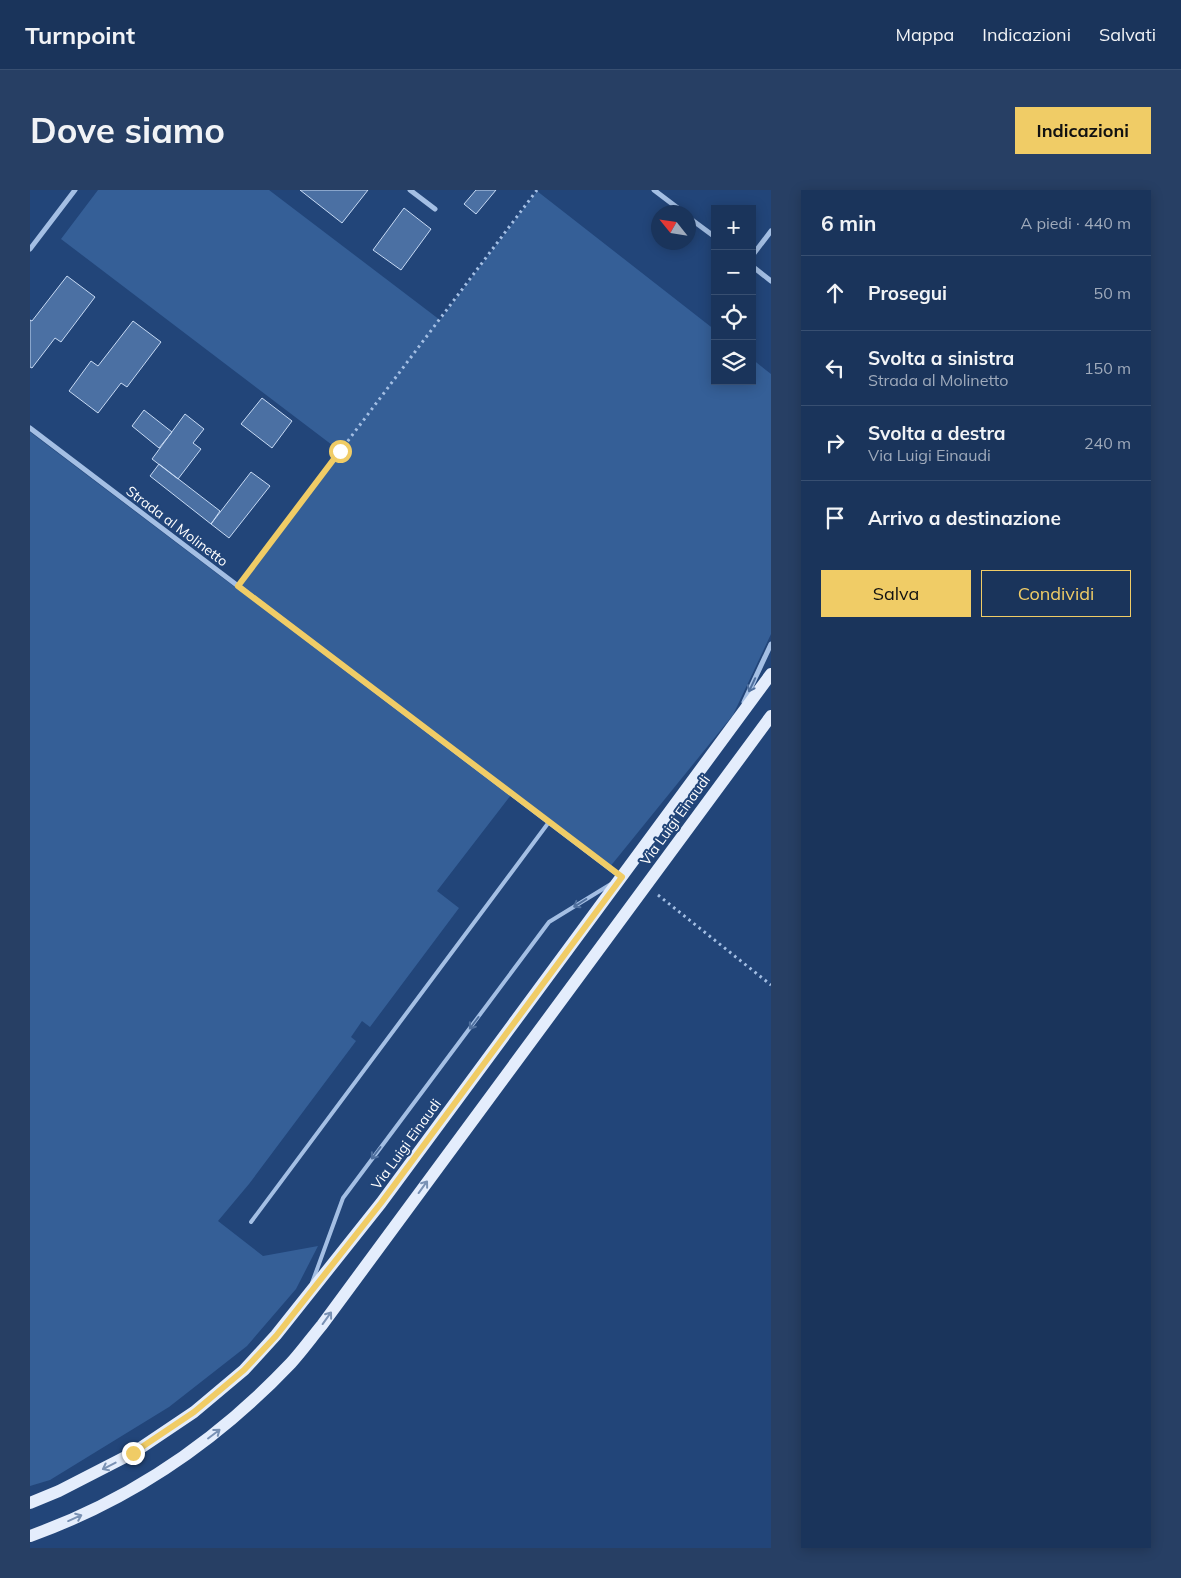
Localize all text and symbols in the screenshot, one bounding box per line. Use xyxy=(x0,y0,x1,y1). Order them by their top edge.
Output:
text: Turnpoint xyxy=(25,20,135,50)
text: Mappa xyxy=(896,23,954,46)
text: Indicazioni xyxy=(982,23,1071,46)
text: Salvati xyxy=(1099,23,1156,46)
button: Indicazioni xyxy=(1015,107,1151,154)
text: Dove siamo xyxy=(30,108,225,152)
north arrow xyxy=(651,205,696,250)
map controls xyxy=(711,205,756,385)
button: + xyxy=(711,205,756,250)
text: 6 min xyxy=(821,210,876,236)
text: A piedi · 440 m xyxy=(1020,213,1131,233)
button: − xyxy=(711,250,756,295)
icon: ahead xyxy=(821,279,849,307)
text: Prosegui xyxy=(868,281,947,305)
text: 50 m xyxy=(1094,283,1131,303)
button: locate xyxy=(711,295,756,340)
button: layers xyxy=(711,340,756,385)
text: Svolta a sinistra xyxy=(868,346,1014,370)
icon: left xyxy=(821,354,849,382)
text: 150 m xyxy=(1084,358,1131,378)
text: Strada al Molinetto xyxy=(868,370,1008,390)
text: Svolta a destra xyxy=(868,421,1006,445)
icon: right xyxy=(821,429,849,457)
text: 240 m xyxy=(1084,433,1131,453)
route start xyxy=(329,440,352,463)
text: Via Luigi Einaudi xyxy=(868,445,991,465)
street label: Strada al Molinetto xyxy=(123,482,231,570)
icon: arrive xyxy=(821,504,849,532)
text: Arrivo a destinazione xyxy=(868,506,1061,530)
button: Salva xyxy=(821,570,971,617)
button: Condividi xyxy=(981,570,1131,617)
one-way arrow xyxy=(747,677,756,692)
street label: Via Luigi Einaudi xyxy=(636,771,714,869)
one-way arrow xyxy=(574,898,588,908)
one-way arrow xyxy=(468,1016,479,1029)
street label: Via Luigi Einaudi xyxy=(367,1095,445,1193)
one-way arrow xyxy=(371,1146,382,1159)
one-way arrow xyxy=(418,1181,429,1194)
one-way arrow xyxy=(322,1311,332,1325)
one-way arrow xyxy=(207,1429,221,1439)
route end xyxy=(122,1442,145,1465)
one-way arrow xyxy=(102,1462,117,1471)
one-way arrow xyxy=(67,1512,82,1522)

